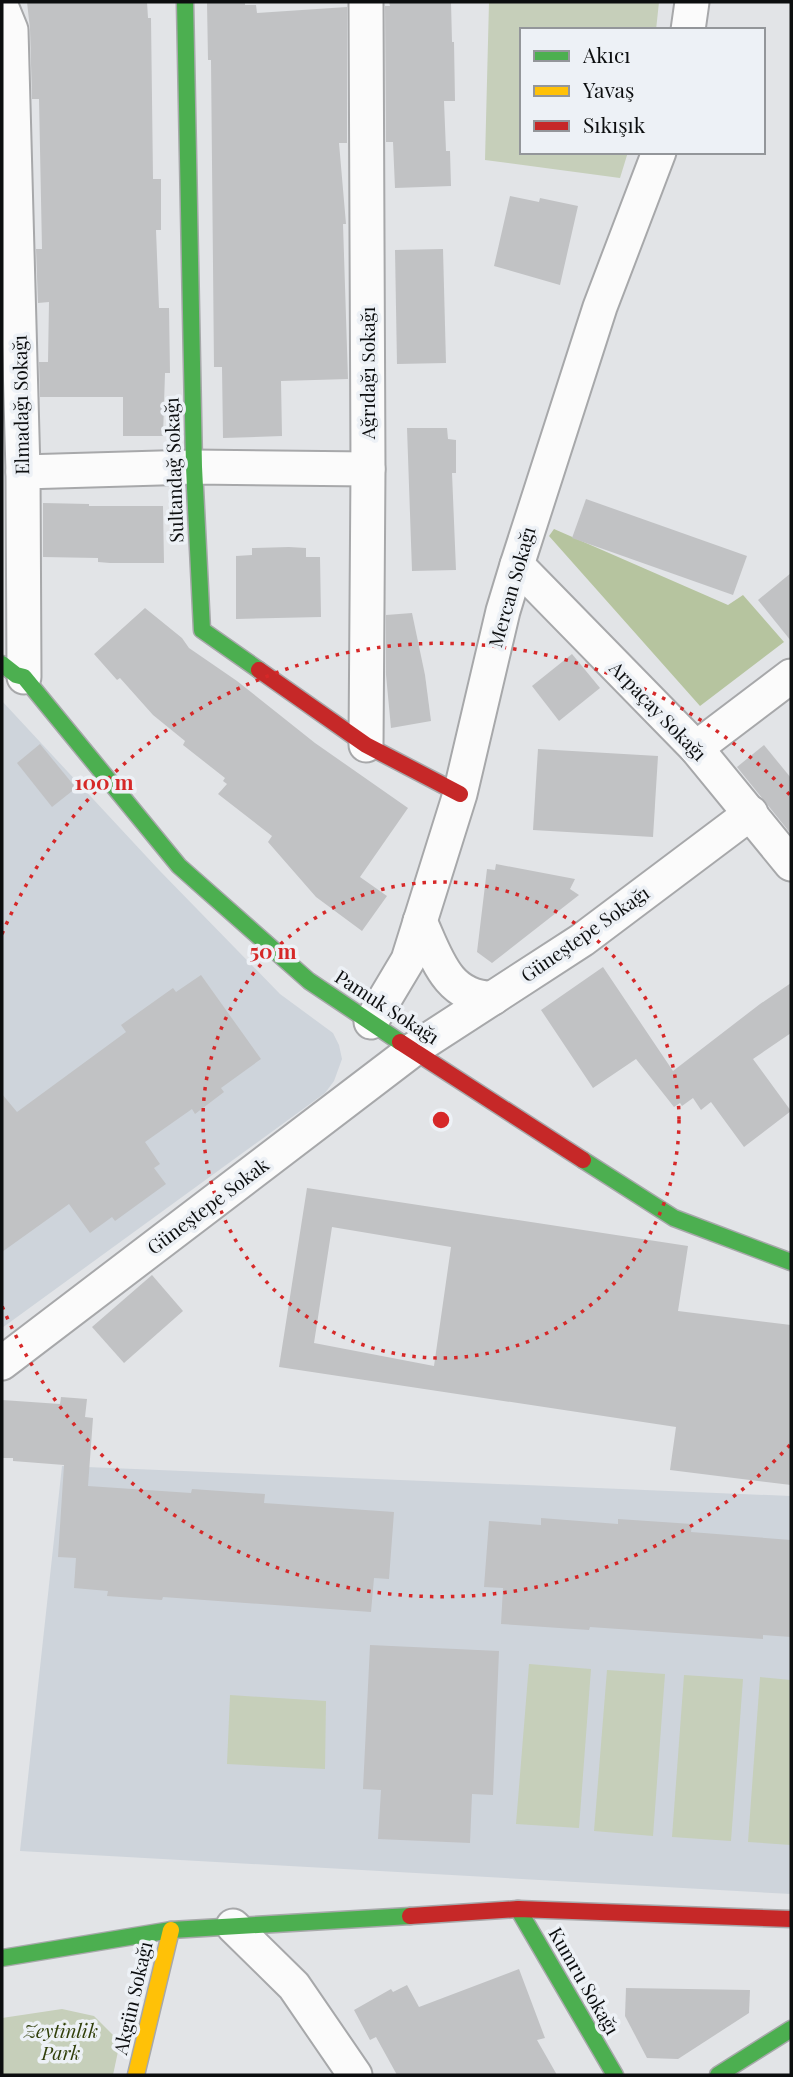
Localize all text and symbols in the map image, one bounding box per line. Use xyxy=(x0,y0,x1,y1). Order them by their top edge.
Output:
legend xyxy=(520,28,765,154)
text: Akıcı xyxy=(582,40,630,68)
text: Yavaş xyxy=(582,75,634,103)
text: Sıkışık xyxy=(583,110,646,138)
street label: Ağrıdağı Sokağı xyxy=(354,306,380,440)
street label: Elmadağı Sokağı xyxy=(6,334,34,475)
street label: Sultandağ Sokağı xyxy=(157,397,189,543)
street label: Mercan Sokağı xyxy=(481,523,541,650)
street label: Arpaçay Sokağı xyxy=(604,654,713,766)
text: 100 m xyxy=(74,767,134,795)
street label: Güneştepe Sokağı xyxy=(515,879,654,987)
text: 50 m xyxy=(249,936,297,964)
street label: Pamuk Sokağı xyxy=(331,963,445,1050)
centre of rings xyxy=(429,1108,453,1132)
street label: Güneştepe Sokak xyxy=(141,1150,274,1260)
street label: Kumru Sokağı xyxy=(544,1922,626,2040)
street label: Akgün Sokağı xyxy=(106,1938,158,2058)
park label: Zeytinlik Park xyxy=(23,2017,98,2065)

